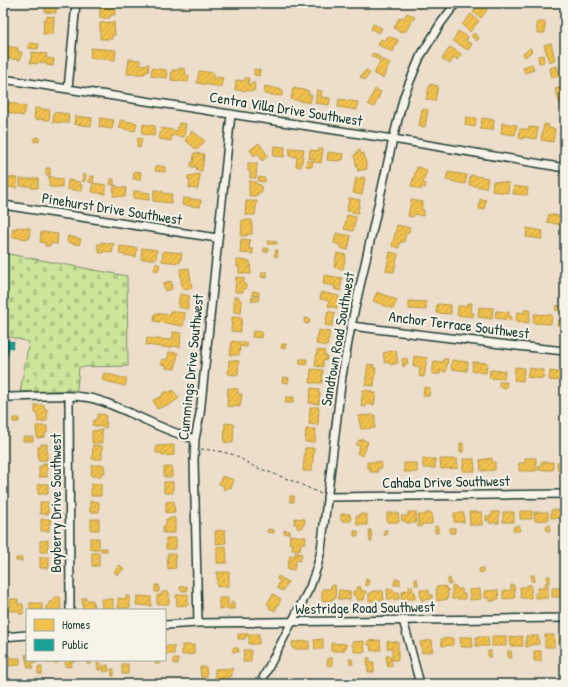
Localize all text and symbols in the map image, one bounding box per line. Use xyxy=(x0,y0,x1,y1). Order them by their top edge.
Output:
street label: Centra Villa Drive Southwest xyxy=(208,86,365,131)
street label: Pinehurst Drive Southwest xyxy=(40,187,185,230)
street label: Sandtown Road Southwest xyxy=(315,269,360,408)
street label: Cummings Drive Southwest xyxy=(172,292,209,441)
street label: Anchor Terrace Southwest xyxy=(388,305,531,344)
street label: Bayberry Drive Southwest xyxy=(45,433,66,573)
street label: Cahaba Drive Southwest xyxy=(382,470,511,493)
street label: Westridge Road Southwest xyxy=(295,596,436,619)
legend xyxy=(26,609,166,661)
text: Homes xyxy=(62,616,90,633)
text: Public xyxy=(62,636,88,653)

